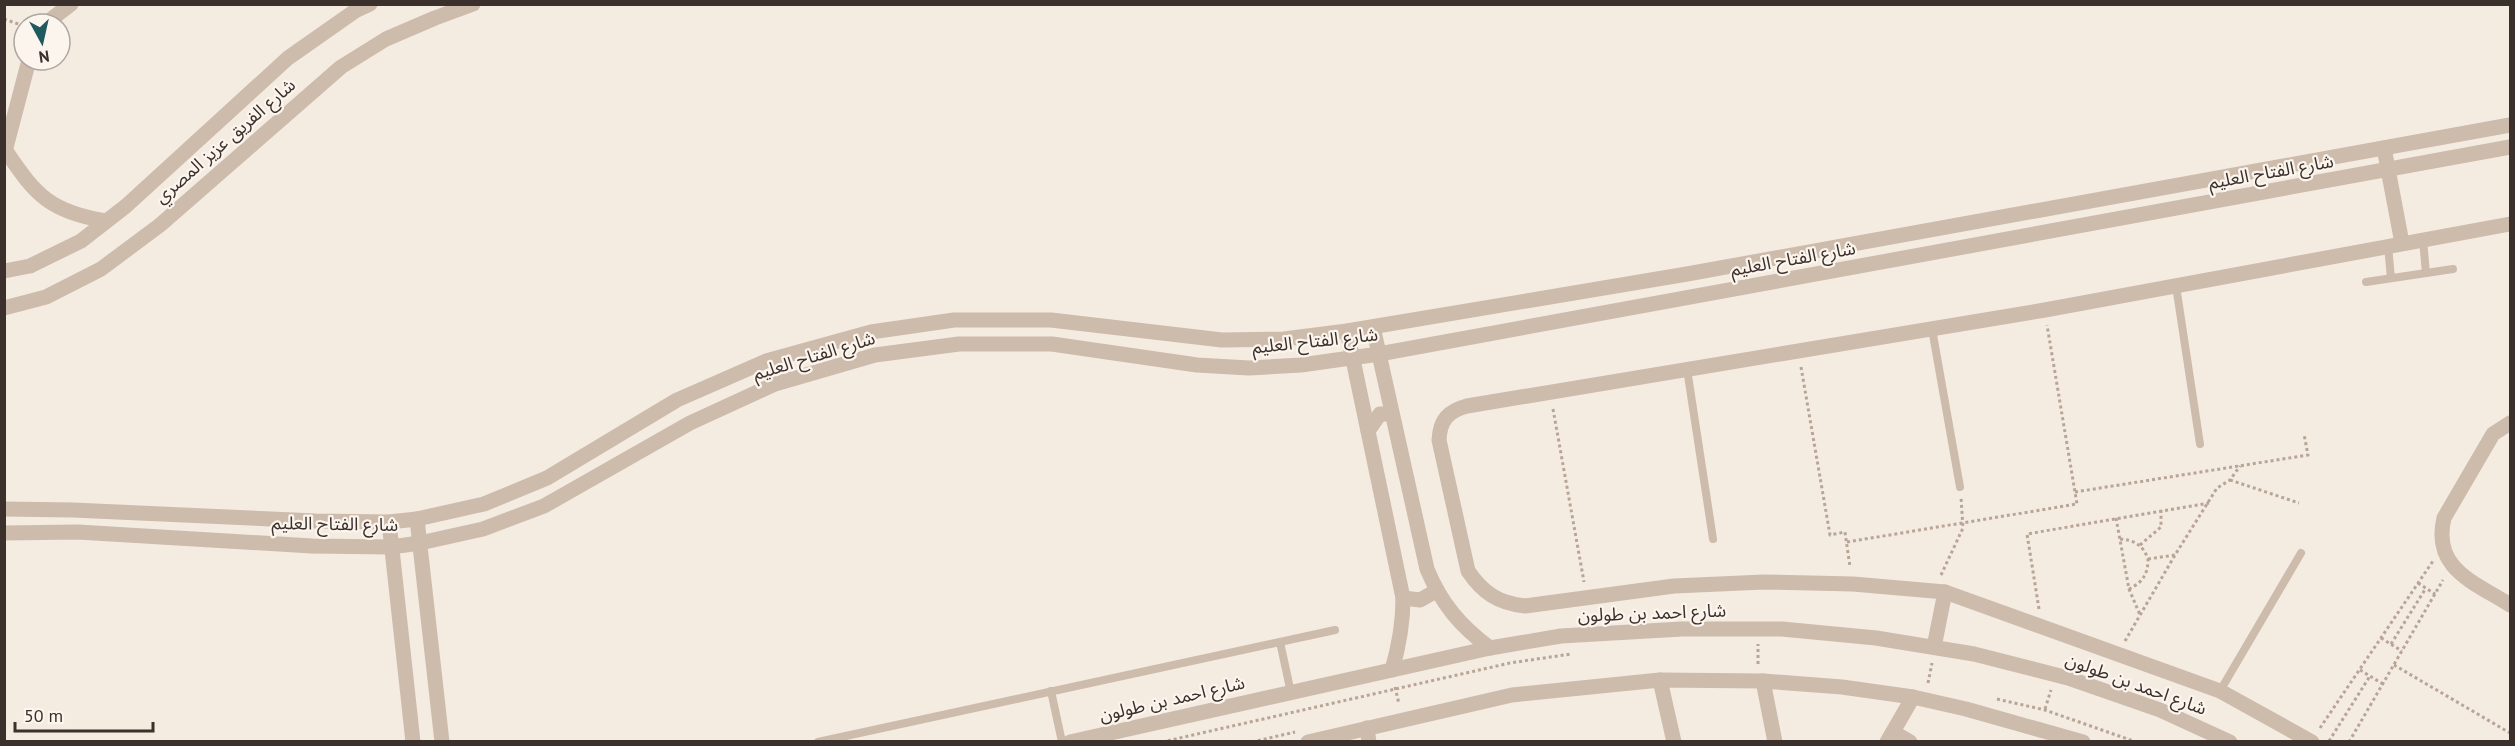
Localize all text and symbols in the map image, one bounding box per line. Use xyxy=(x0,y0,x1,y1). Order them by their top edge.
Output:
north arrow xyxy=(12,12,72,72)
text: N xyxy=(37,46,51,67)
street label: شارع الفريق عزيز المصري xyxy=(149,73,302,210)
street label: شارع الفتاح العليم xyxy=(2207,149,2336,197)
street label: شارع الفتاح العليم xyxy=(1729,236,1858,284)
street label: شارع الفتاح العليم xyxy=(1251,322,1379,362)
street label: شارع الفتاح العليم xyxy=(750,326,879,388)
street label: شارع الفتاح العليم xyxy=(271,511,398,539)
street label: شارع احمد بن طولون xyxy=(1577,598,1727,630)
street label: شارع احمد بن طولون xyxy=(2061,647,2210,723)
street label: شارع احمد بن طولون xyxy=(1097,671,1248,729)
scale bar xyxy=(15,695,153,733)
text: 50 m xyxy=(24,704,63,727)

